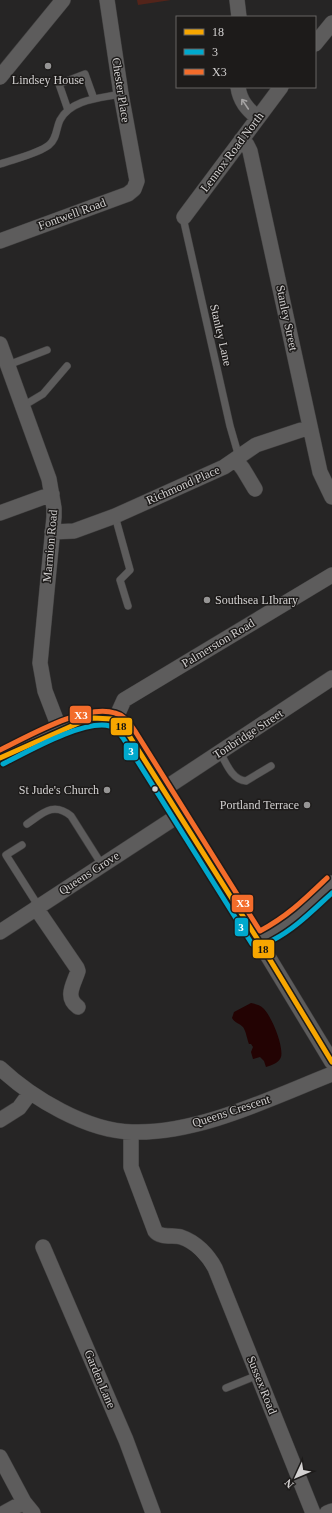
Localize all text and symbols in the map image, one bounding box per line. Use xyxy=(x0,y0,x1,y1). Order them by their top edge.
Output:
legend xyxy=(176,16,316,88)
text: 18 xyxy=(212,25,224,39)
text: 3 xyxy=(212,45,218,59)
street label: Chester Place xyxy=(109,56,133,124)
marker: Lindsey House xyxy=(43,61,53,71)
text: X3 xyxy=(212,65,227,79)
place label: Lindsey House xyxy=(12,73,84,87)
one-way arrow xyxy=(240,99,249,110)
street label: Lennox Road North xyxy=(198,109,266,195)
street label: Fontwell Road xyxy=(36,195,108,233)
street label: Stanley Street xyxy=(273,284,301,353)
street label: Stanley Lane xyxy=(207,303,235,367)
street label: Richmond Place xyxy=(144,463,222,507)
street label: Marmion Road xyxy=(40,509,60,583)
place label: Southsea LIbrary xyxy=(215,593,298,607)
marker: Southsea LIbrary xyxy=(202,595,212,605)
street label: Palmerston Road xyxy=(179,616,257,670)
line badge: X3 xyxy=(69,705,92,724)
street label: Tonbridge Street xyxy=(211,706,286,762)
text: X3 xyxy=(74,709,88,721)
line badge: 18 xyxy=(110,717,133,736)
text: 18 xyxy=(116,720,127,732)
line badge: 3 xyxy=(123,742,139,761)
text: 3 xyxy=(128,745,134,757)
place label: St Jude's Church xyxy=(19,783,99,797)
unlabelled marker xyxy=(150,784,160,794)
marker: St Jude's Church xyxy=(102,785,112,795)
place label: Portland Terrace xyxy=(220,798,299,812)
marker: Portland Terrace xyxy=(302,800,312,810)
street label: Queens Grove xyxy=(56,848,122,898)
line badge: X3 xyxy=(231,894,254,913)
text: X3 xyxy=(236,897,250,909)
line badge: 3 xyxy=(234,917,249,937)
text: 3 xyxy=(238,921,244,933)
line badge: 18 xyxy=(252,939,275,959)
text: 18 xyxy=(258,943,269,955)
street label: Queens Crescent xyxy=(190,1092,272,1130)
street label: Garden Lane xyxy=(81,1348,119,1410)
street label: Sussex Road xyxy=(244,1354,280,1416)
north arrow xyxy=(276,1457,316,1497)
text: N xyxy=(282,1477,296,1491)

